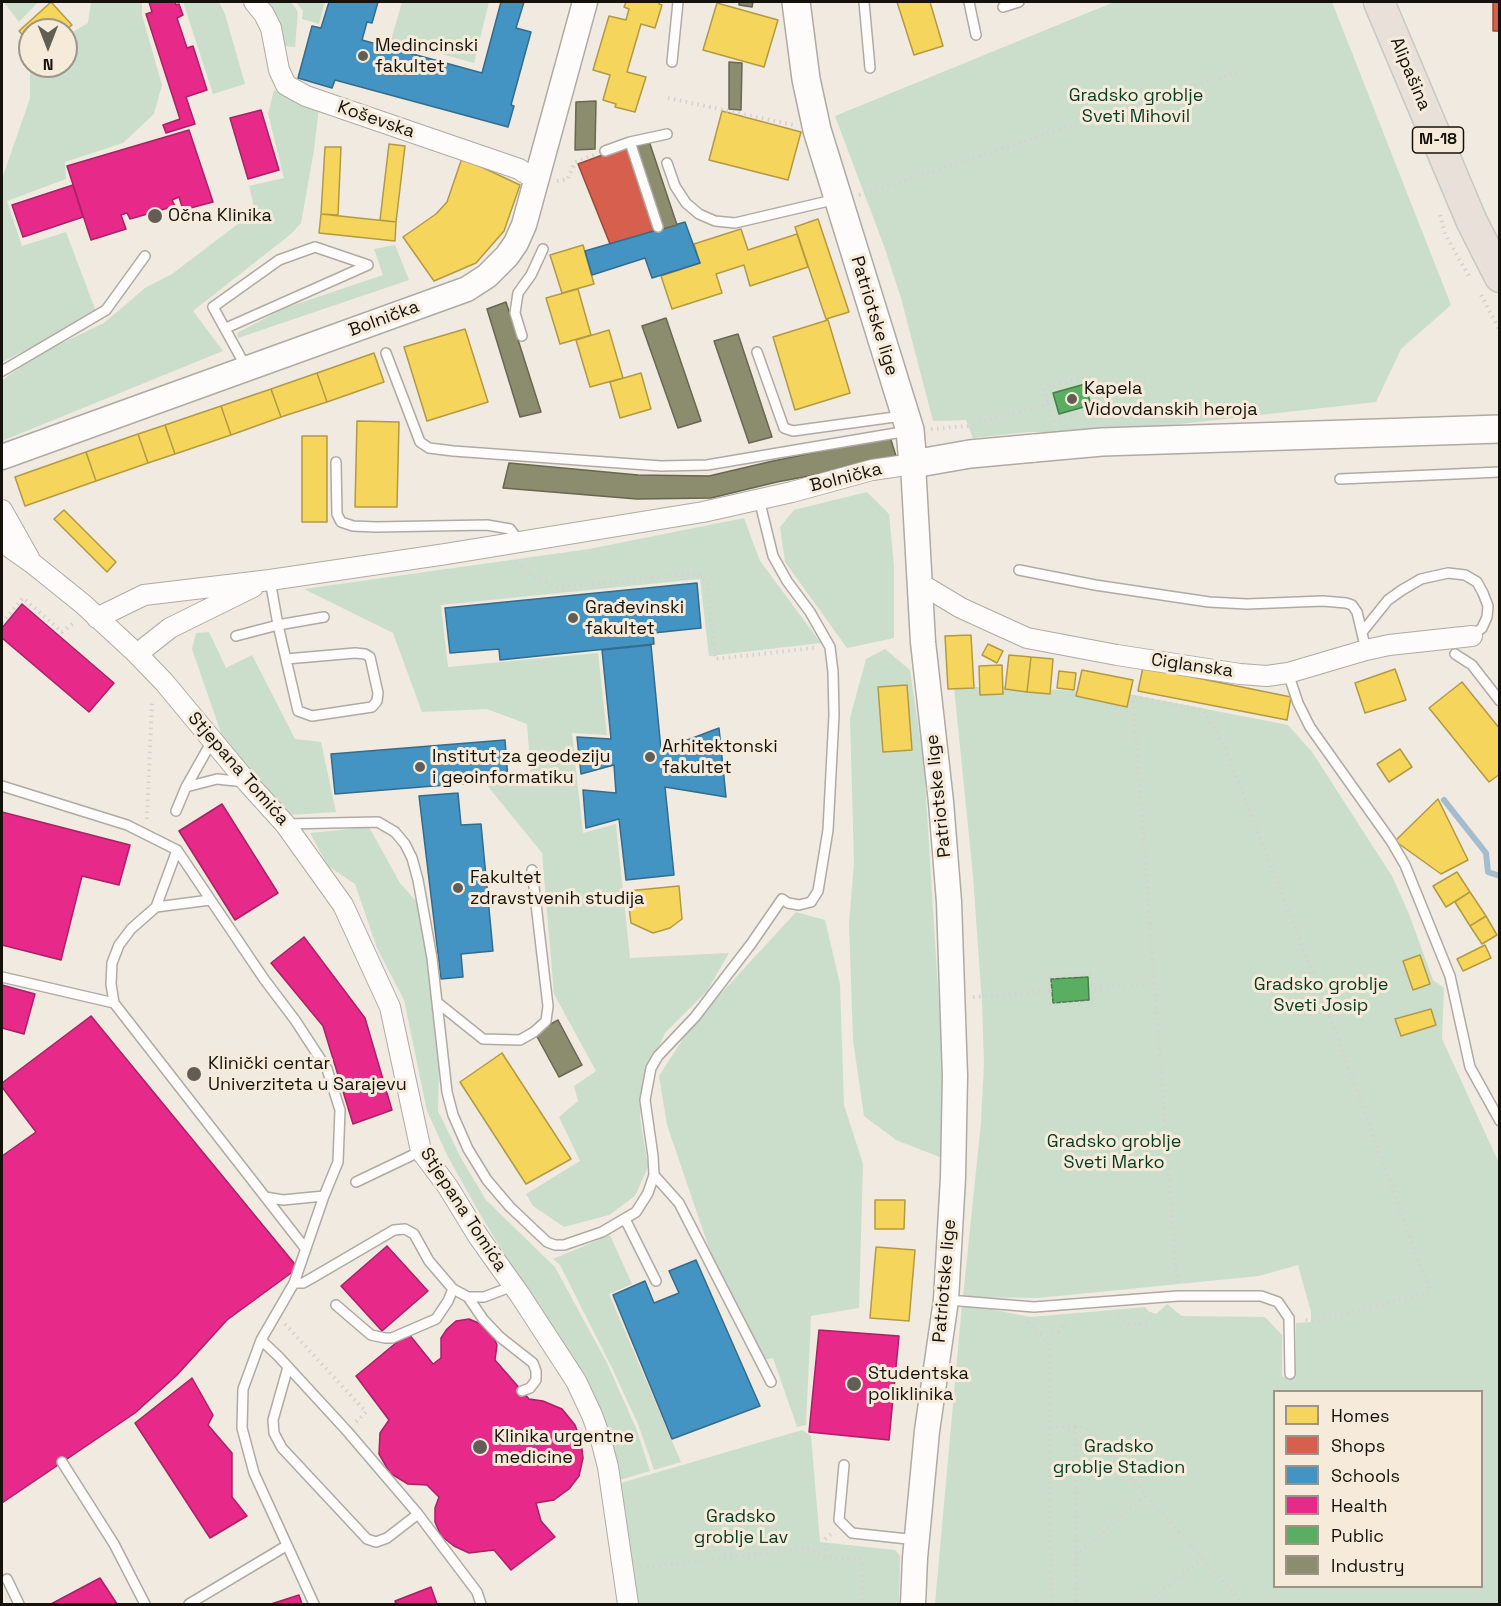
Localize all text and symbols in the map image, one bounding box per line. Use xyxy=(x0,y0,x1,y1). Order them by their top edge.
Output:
north arrow xyxy=(18,18,78,78)
street label: Alipašina xyxy=(1385,34,1435,114)
place label: Medincinski fakultet xyxy=(375,35,478,78)
marker: Medincinski fakultet xyxy=(356,49,370,63)
text: N xyxy=(43,54,53,75)
park label: Gradsko groblje Sveti Mihovil xyxy=(1069,85,1203,128)
street label: Koševska xyxy=(335,97,417,143)
road number: M-18 xyxy=(1412,127,1464,153)
place label: Očna Klinika xyxy=(168,205,272,227)
marker: Očna Klinika xyxy=(146,207,164,225)
street label: Patriotske lige xyxy=(846,254,902,378)
street label: Bolnička xyxy=(346,296,422,342)
place label: Kapela Vidovdanskih heroja xyxy=(1084,378,1258,420)
marker: Kapela Vidovdanskih heroja xyxy=(1065,392,1079,406)
street label: Bolnička xyxy=(808,459,884,497)
place label: Građevinski fakultet xyxy=(585,597,684,640)
marker: Građevinski fakultet xyxy=(566,611,580,625)
street label: Ciglanska xyxy=(1150,650,1234,682)
street label: Stjepana Tomića xyxy=(183,708,293,830)
street label: Patriotske lige xyxy=(922,733,956,859)
place label: Arhitektonski fakultet xyxy=(662,736,778,778)
place label: Institut za geodeziju i geoinformatiku xyxy=(432,746,610,789)
marker: Arhitektonski fakultet xyxy=(643,750,657,764)
marker: Institut za geodeziju i geoinformatiku xyxy=(413,760,427,774)
place label: Fakultet zdravstvenih studija xyxy=(470,867,644,910)
marker: Fakultet zdravstvenih studija xyxy=(451,881,465,895)
park label: Gradsko groblje Sveti Josip xyxy=(1254,974,1388,1016)
place label: Klinički centar Univerziteta u Sarajevu xyxy=(208,1053,407,1096)
marker: Klinički centar Univerziteta u Sarajevu xyxy=(185,1065,203,1083)
park label: Gradsko groblje Sveti Marko xyxy=(1047,1131,1181,1174)
street label: Stjepana Tomića xyxy=(415,1144,511,1276)
street label: Patriotske lige xyxy=(929,1218,961,1344)
place label: Studentska poliklinika xyxy=(868,1363,969,1406)
marker: Studentska poliklinika xyxy=(845,1375,863,1393)
legend xyxy=(1273,1390,1483,1588)
text: Homes xyxy=(1331,1404,1390,1427)
place label: Klinika urgentne medicine xyxy=(494,1426,634,1468)
text: Shops xyxy=(1331,1434,1385,1457)
park label: Gradsko groblje Stadion xyxy=(1053,1436,1185,1478)
marker: Klinika urgentne medicine xyxy=(471,1438,489,1456)
text: Schools xyxy=(1331,1464,1400,1487)
text: Health xyxy=(1331,1494,1388,1517)
park label: Gradsko groblje Lav xyxy=(694,1506,788,1549)
text: Public xyxy=(1331,1524,1384,1547)
text: Industry xyxy=(1331,1554,1404,1577)

